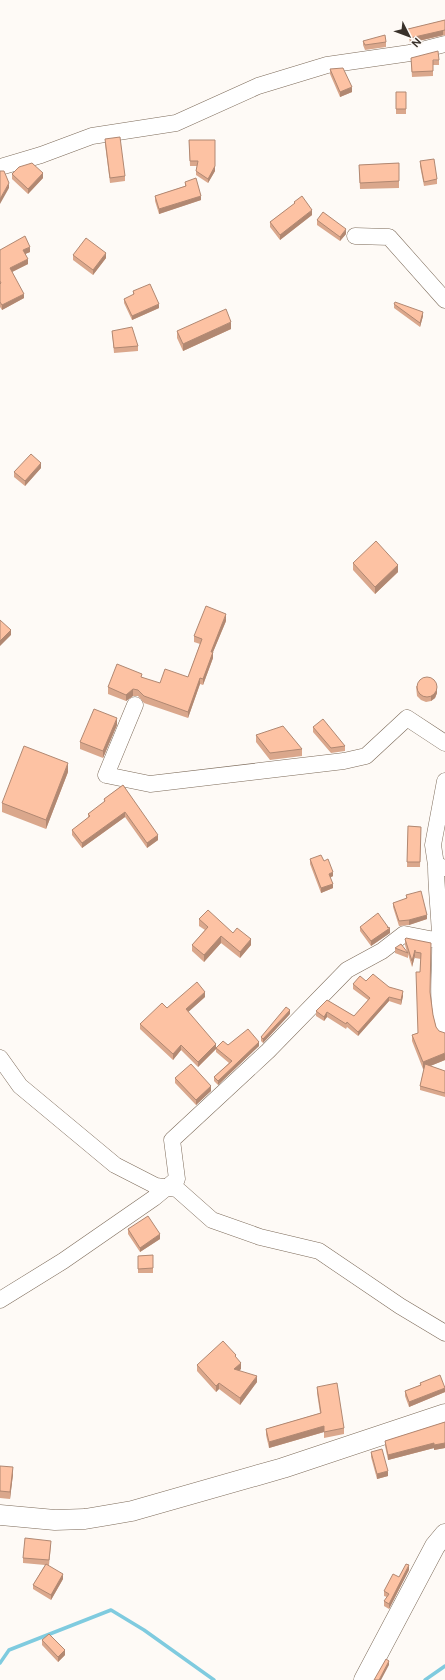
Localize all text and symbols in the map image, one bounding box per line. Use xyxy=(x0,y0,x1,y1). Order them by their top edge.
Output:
north arrow xyxy=(389,16,429,56)
text: N xyxy=(409,35,424,50)

